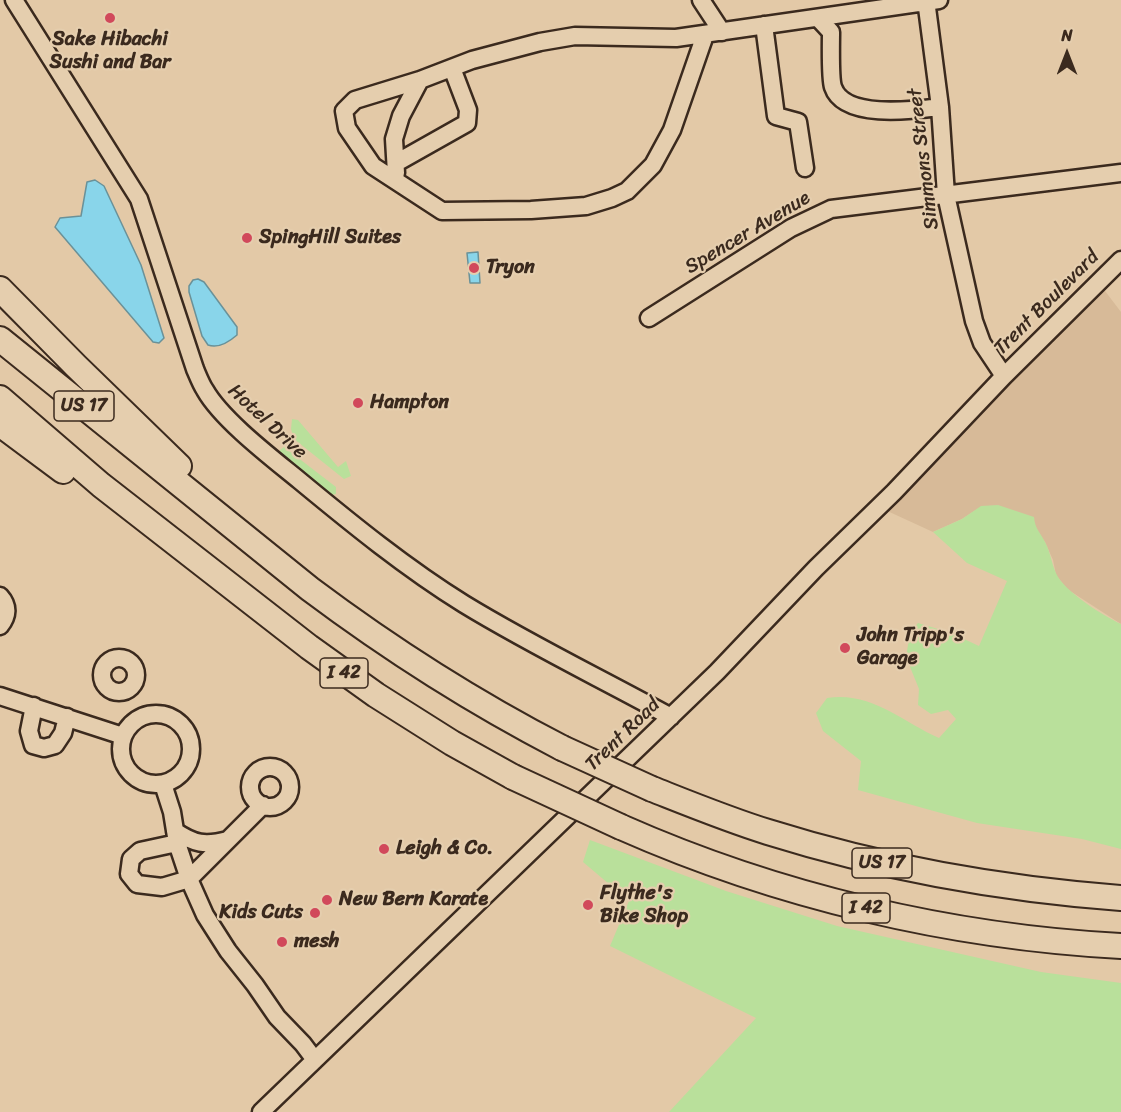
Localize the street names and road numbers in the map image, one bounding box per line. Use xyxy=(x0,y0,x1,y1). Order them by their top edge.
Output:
street label: Simmons Street xyxy=(903,87,945,231)
street label: Spencer Avenue xyxy=(681,186,815,280)
street label: Trent Boulevard xyxy=(989,245,1105,361)
street label: Hotel Drive xyxy=(222,379,312,465)
road number: US 17 xyxy=(54,391,114,421)
road number: I 42 xyxy=(320,658,368,688)
street label: Trent Road xyxy=(581,693,665,777)
road number: US 17 xyxy=(852,848,912,878)
road number: I 42 xyxy=(842,893,890,923)

